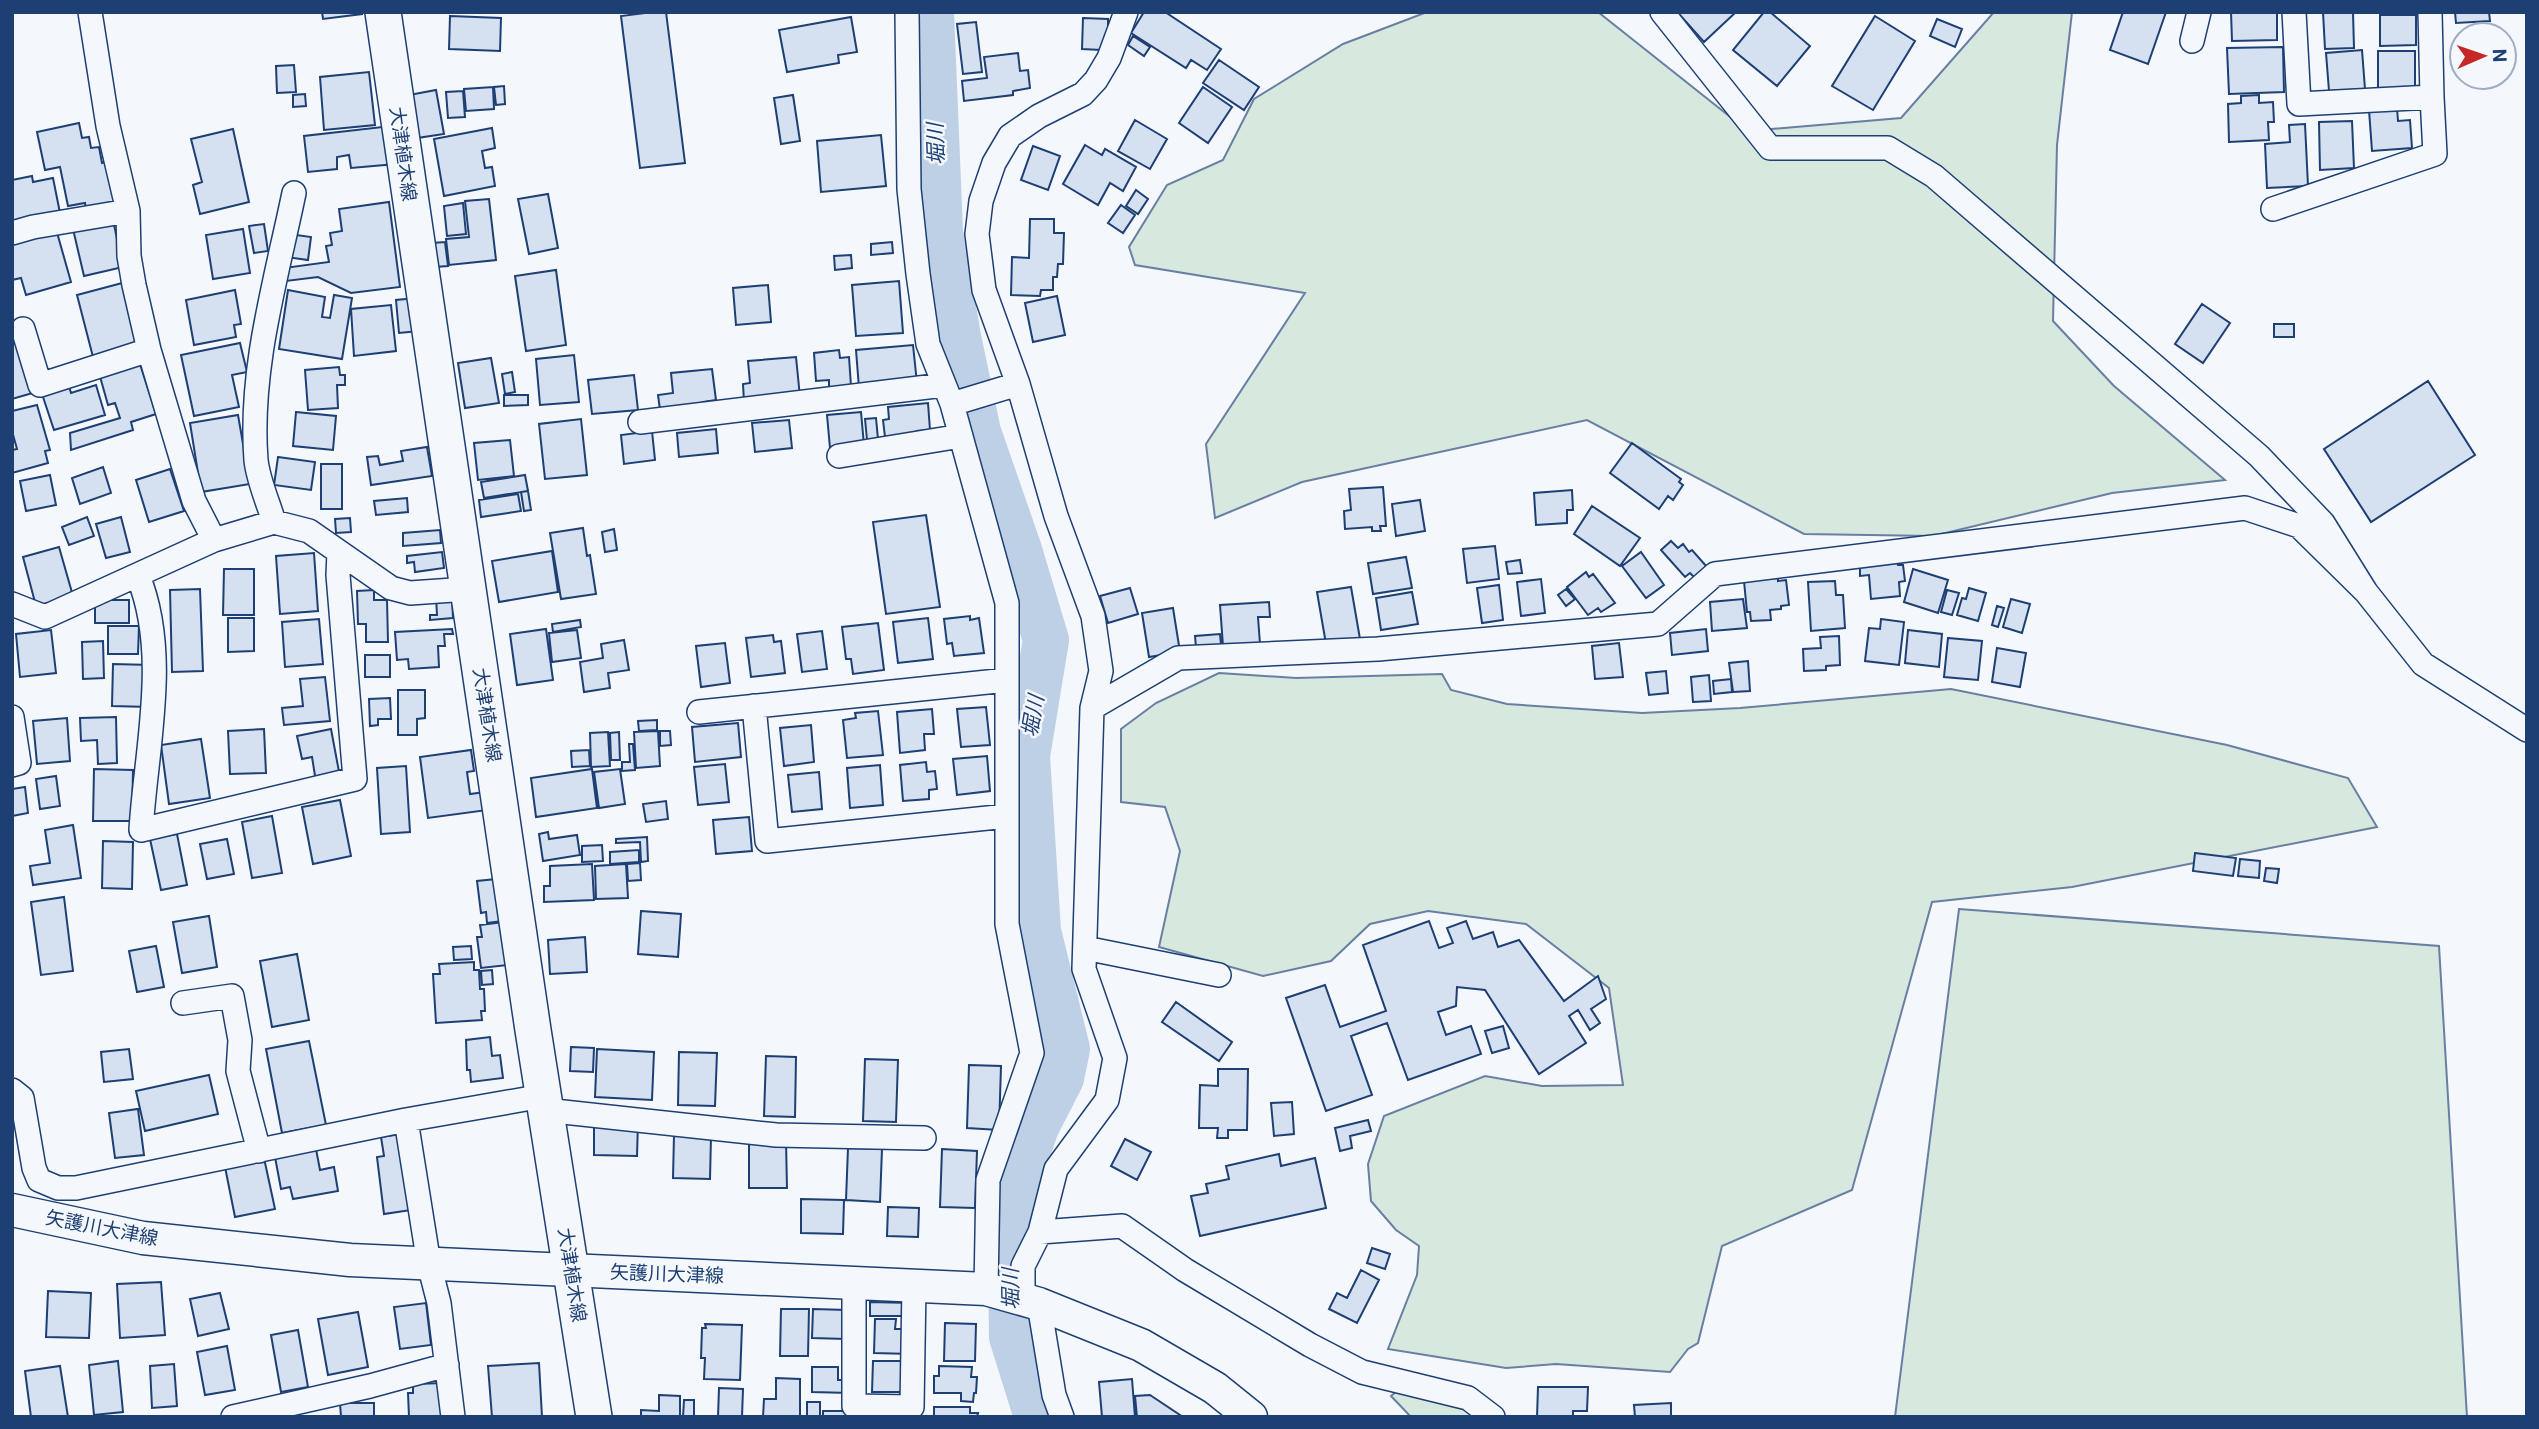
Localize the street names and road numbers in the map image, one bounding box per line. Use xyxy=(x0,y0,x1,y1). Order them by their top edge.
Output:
street label: 大津植木線 xyxy=(385,105,421,203)
street label: 大津植木線 xyxy=(468,666,506,764)
street label: 矢護川大津線 xyxy=(44,1206,160,1250)
street label: 大津植木線 xyxy=(553,1226,591,1324)
street label: 矢護川大津線 xyxy=(610,1261,724,1287)

